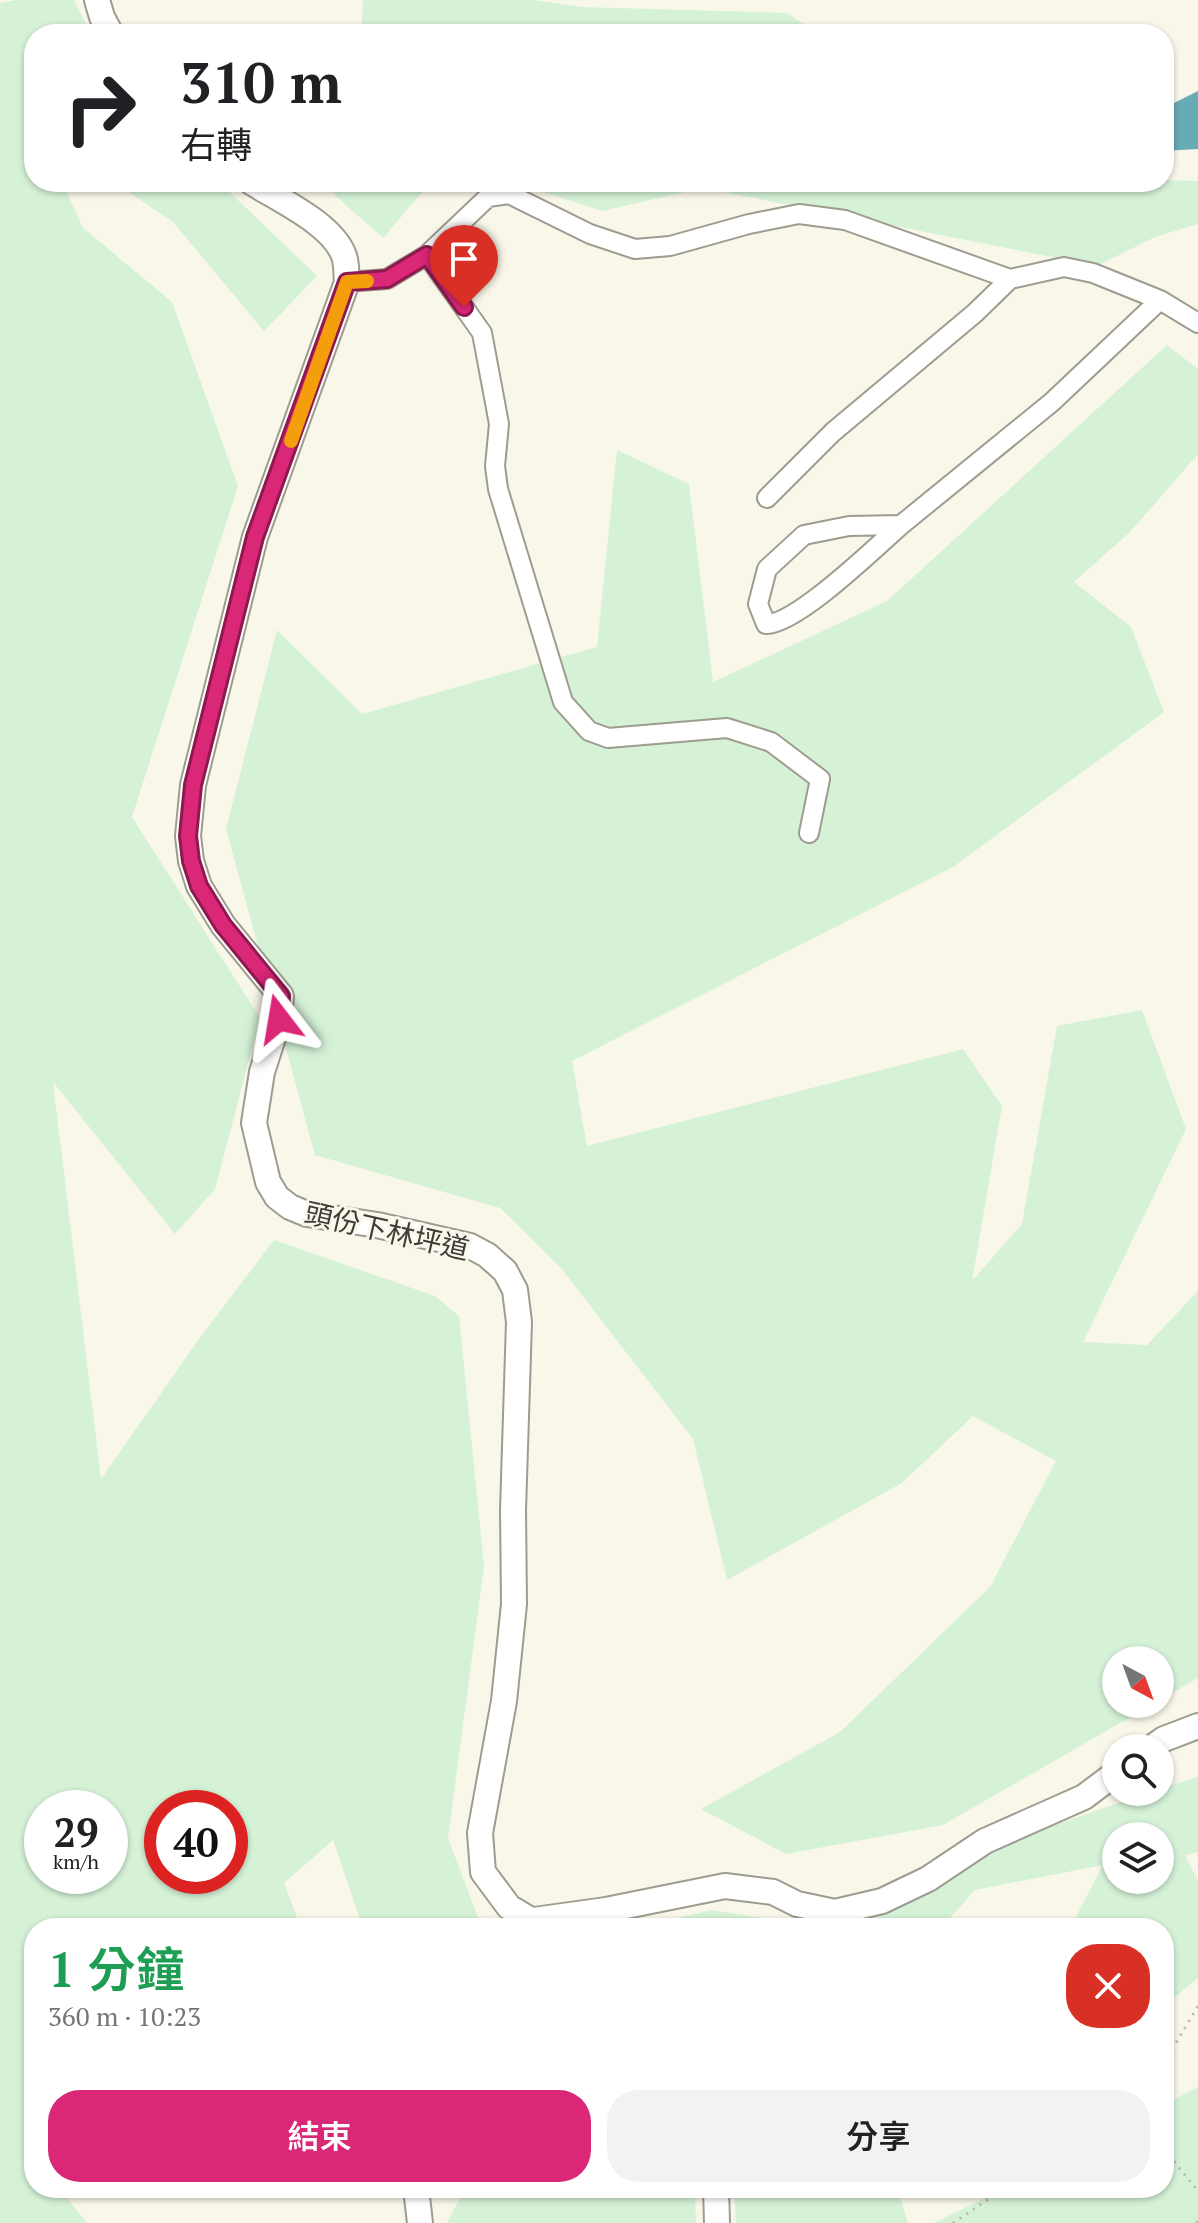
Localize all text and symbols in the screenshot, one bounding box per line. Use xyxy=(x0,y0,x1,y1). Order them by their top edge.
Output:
text: 310 m xyxy=(180,45,342,119)
icon: right xyxy=(48,56,152,160)
text: 右轉 xyxy=(180,121,252,168)
pin xyxy=(430,225,498,307)
icon: arrive xyxy=(442,237,486,281)
position arrow xyxy=(237,977,321,1061)
street label: 頭份下林坪道 xyxy=(301,1194,473,1267)
north arrow xyxy=(1102,1646,1174,1718)
map controls xyxy=(1102,1646,1174,1894)
button: search xyxy=(1102,1734,1174,1806)
speed limit sign: 40 xyxy=(144,1790,248,1894)
text: 29 xyxy=(53,1805,99,1858)
button: layers xyxy=(1102,1822,1174,1894)
text: km/h xyxy=(53,1848,99,1875)
text: 1 分鐘 xyxy=(48,1937,184,2001)
button: close xyxy=(1066,1944,1150,2028)
text: 360 m · 10:23 xyxy=(48,1999,201,2033)
button: 結束 xyxy=(48,2090,591,2182)
button: 分享 xyxy=(607,2090,1150,2182)

